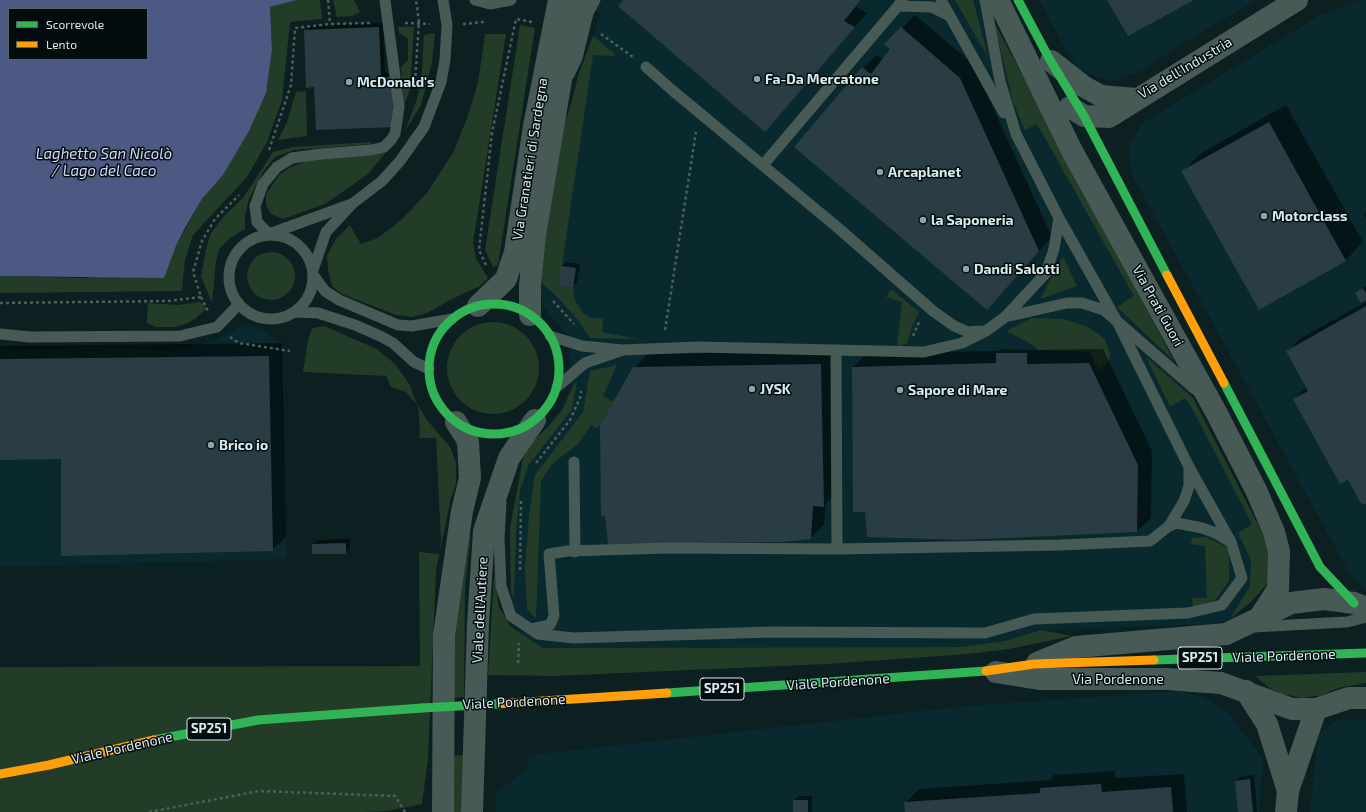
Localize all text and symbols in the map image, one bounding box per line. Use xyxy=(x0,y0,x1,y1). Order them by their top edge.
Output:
legend xyxy=(8,8,148,60)
text: Scorrevole xyxy=(46,17,104,31)
street label: Via dell'Industria xyxy=(1135,33,1235,103)
text: Lento xyxy=(46,37,77,51)
place label: Fa-Da Mercatone xyxy=(765,71,879,87)
place label: McDonald's xyxy=(357,74,435,90)
marker: Fa-Da Mercatone xyxy=(752,74,762,84)
marker: McDonald's xyxy=(344,77,354,87)
street label: Via Granatieri di Sardegna xyxy=(509,77,551,241)
water label: Laghetto San Nicolò / Lago del Caco xyxy=(36,145,172,180)
place label: Arcaplanet xyxy=(888,164,961,180)
marker: Arcaplanet xyxy=(875,167,885,177)
place label: Motorclass xyxy=(1272,208,1347,224)
marker: Motorclass xyxy=(1259,211,1269,221)
place label: la Saponeria xyxy=(931,212,1014,228)
marker: la Saponeria xyxy=(918,215,928,225)
place label: Dandi Salotti xyxy=(974,261,1060,277)
street label: Via Prati Guori xyxy=(1129,263,1187,349)
marker: Dandi Salotti xyxy=(961,264,971,274)
place label: JYSK xyxy=(760,381,791,397)
place label: Sapore di Mare xyxy=(908,382,1007,398)
marker: JYSK xyxy=(747,384,757,394)
marker: Sapore di Mare xyxy=(895,385,905,395)
place label: Brico io xyxy=(219,437,268,453)
marker: Brico io xyxy=(206,440,216,450)
street label: Viale dell'Autiere xyxy=(469,556,491,664)
street label: Viale Pordenone xyxy=(1232,646,1336,666)
road number: SP251 xyxy=(1178,647,1222,669)
street label: Viale Pordenone xyxy=(786,670,890,694)
street label: Via Pordenone xyxy=(1072,671,1164,687)
road number: SP251 xyxy=(700,678,744,700)
street label: Viale Pordenone xyxy=(462,691,566,713)
road number: SP251 xyxy=(187,718,231,740)
street label: Viale Pordenone xyxy=(70,728,174,768)

